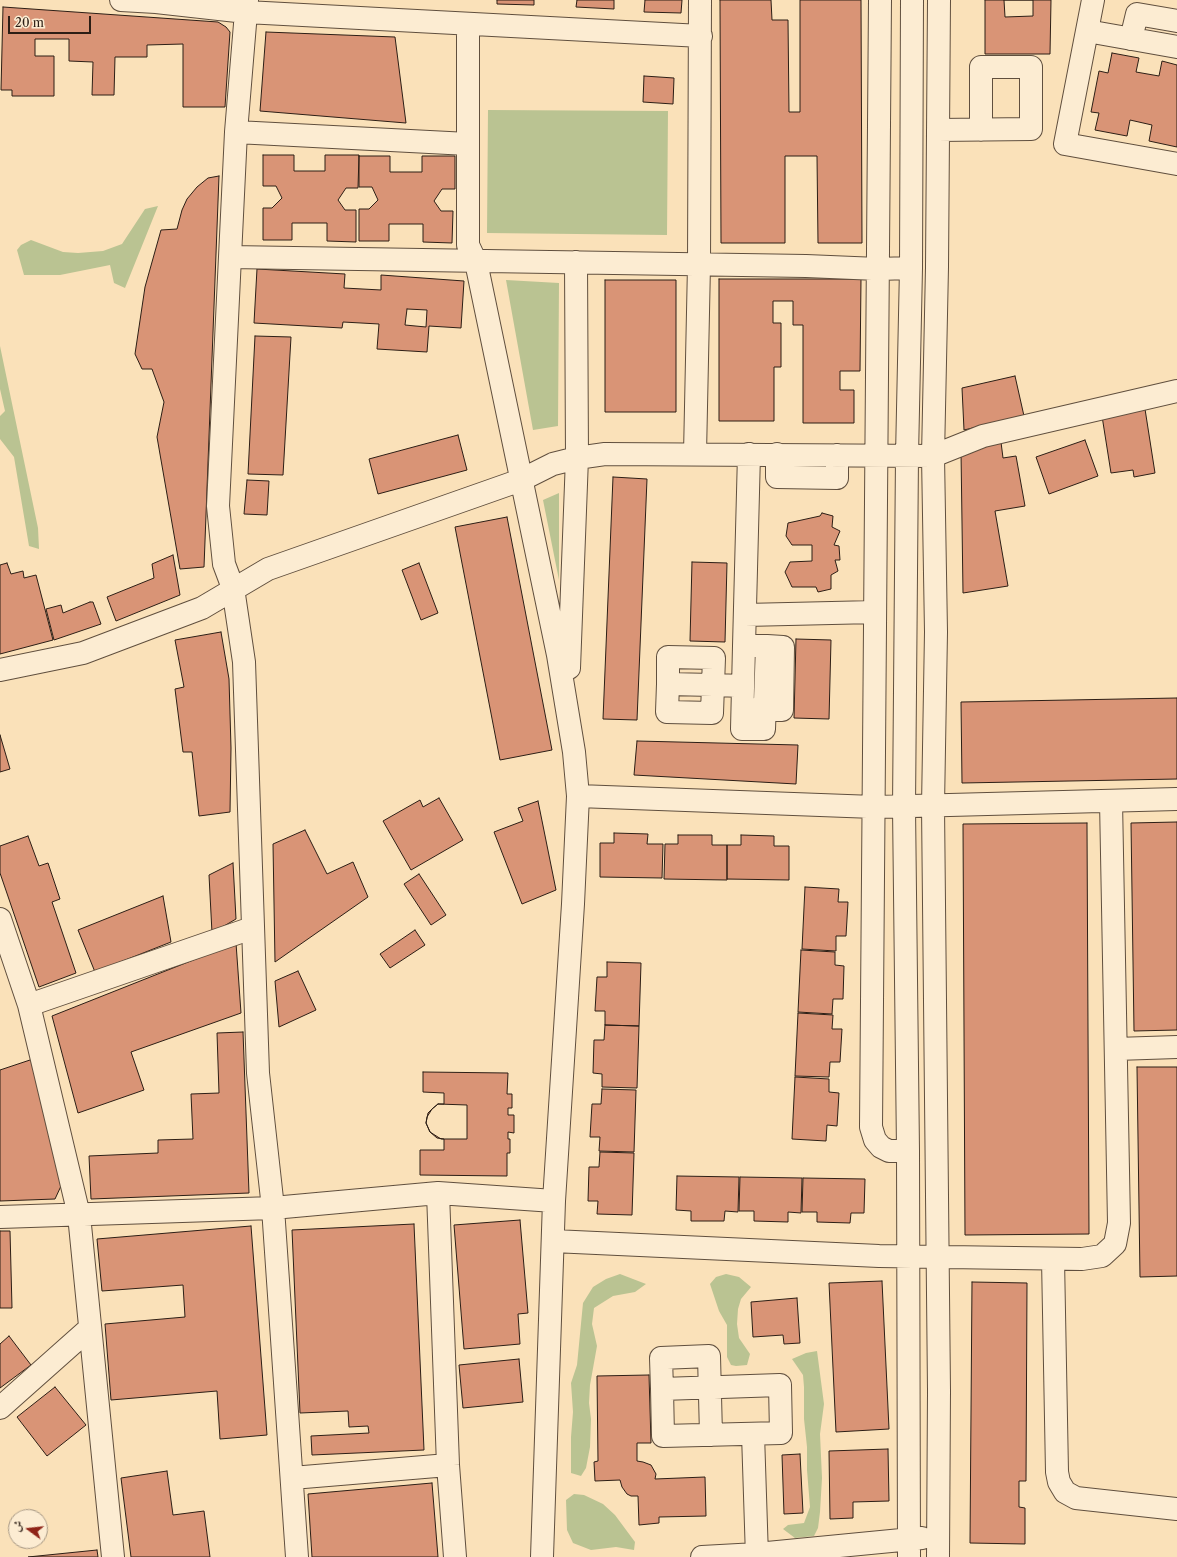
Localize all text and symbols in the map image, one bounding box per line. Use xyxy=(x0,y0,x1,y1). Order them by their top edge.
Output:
scale bar xyxy=(10,8,93,34)
text: 20 m xyxy=(15,15,44,30)
north arrow xyxy=(8,1509,48,1549)
text: ش xyxy=(9,1519,26,1533)

